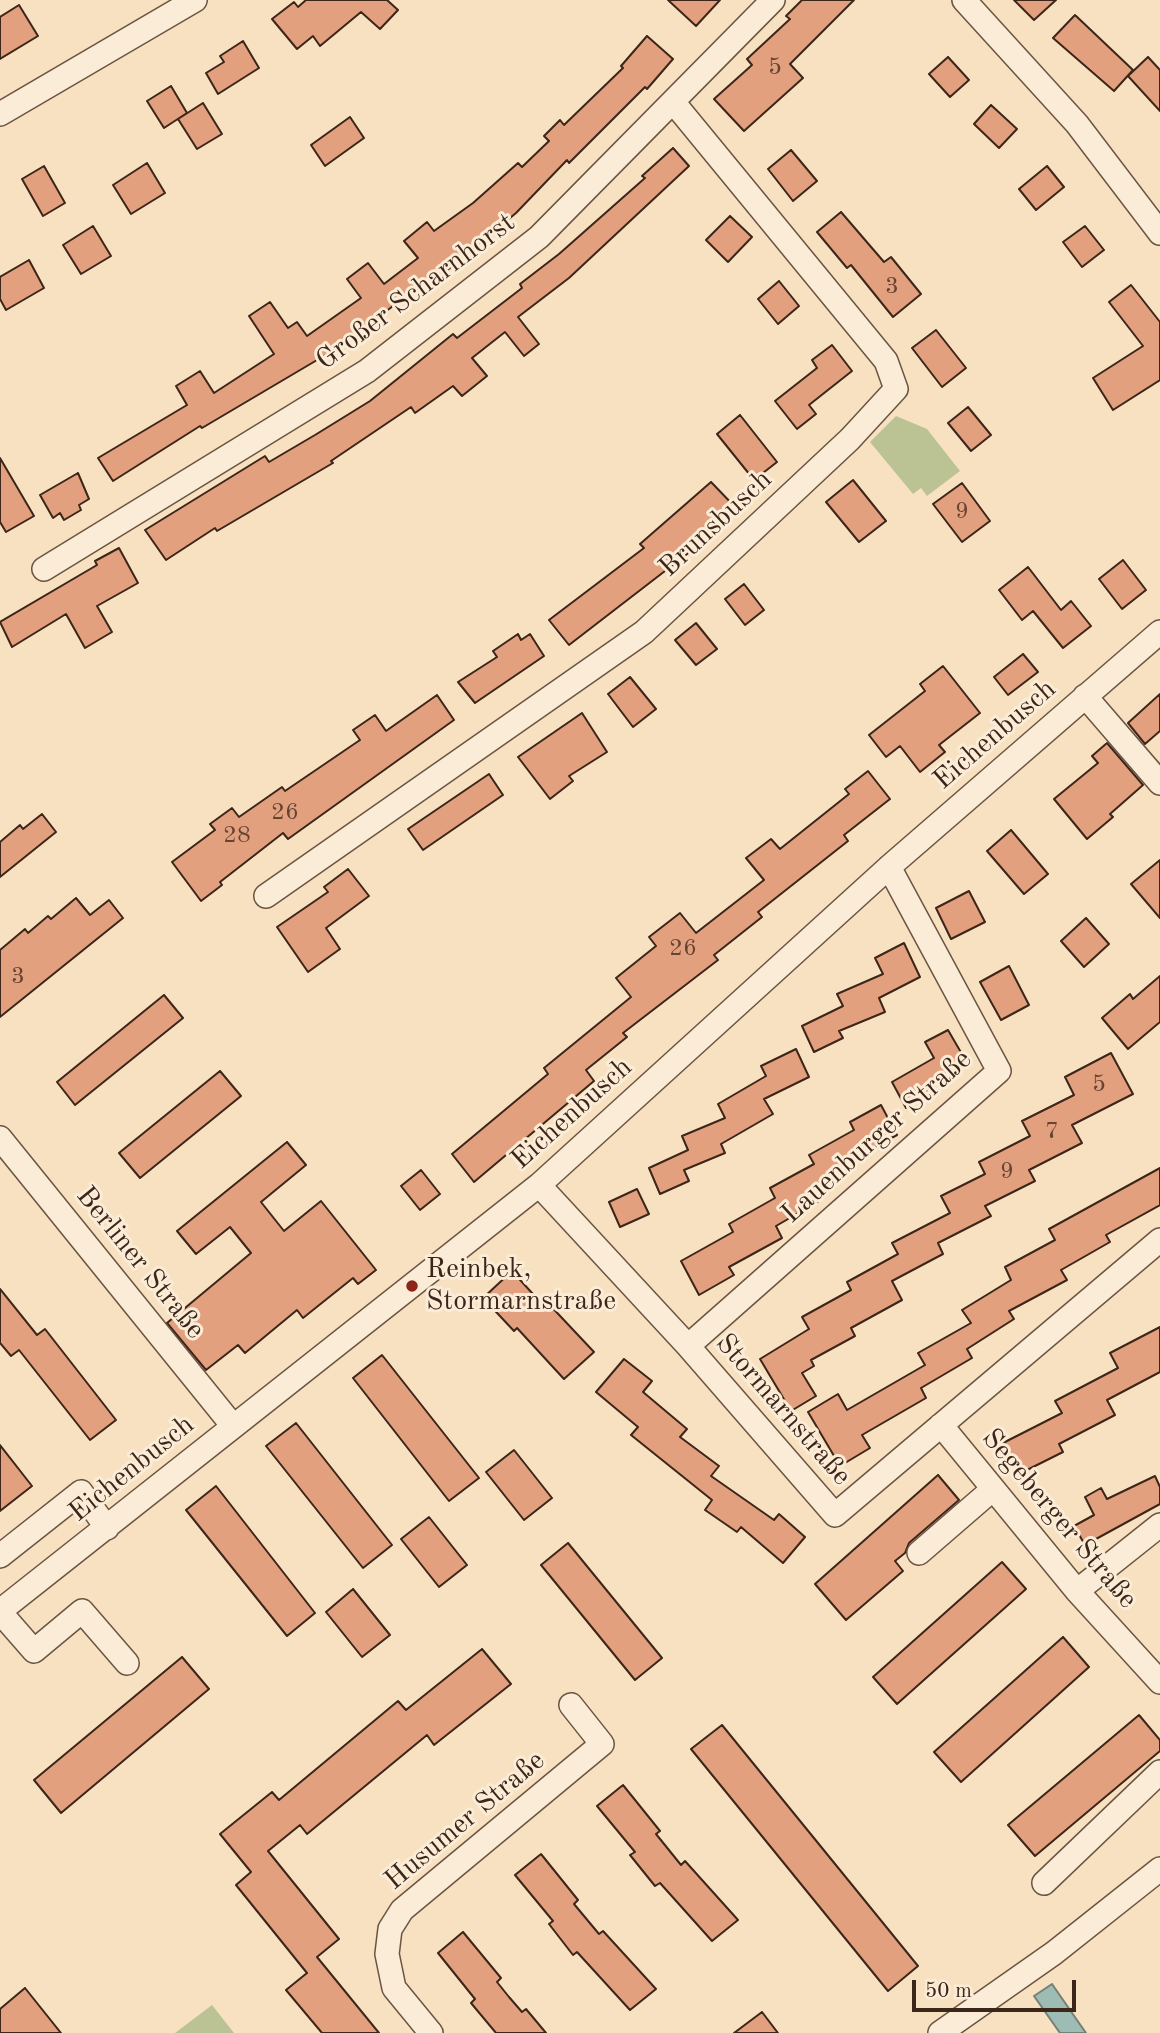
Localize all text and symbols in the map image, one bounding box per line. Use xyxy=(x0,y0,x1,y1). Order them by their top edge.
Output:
house number: 5 xyxy=(768,54,782,82)
street label: Großer Scharnhorst xyxy=(310,206,522,378)
house number: 3 xyxy=(885,273,899,301)
street label: Brunsbusch xyxy=(653,463,779,585)
house number: 9 xyxy=(955,498,969,526)
street label: Eichenbusch xyxy=(927,673,1063,797)
house number: 26 xyxy=(271,799,299,827)
house number: 28 xyxy=(223,822,251,850)
house number: 26 xyxy=(669,935,697,963)
house number: 3 xyxy=(11,963,25,991)
street label: Lauenburger Straße xyxy=(775,1043,979,1231)
street label: Eichenbusch xyxy=(505,1051,639,1177)
house number: 5 xyxy=(1092,1071,1106,1099)
house number: 7 xyxy=(1045,1118,1059,1146)
house number: 9 xyxy=(1000,1158,1014,1186)
street label: Berliner Straße xyxy=(68,1180,212,1346)
place label: Reinbek, Stormarnstraße xyxy=(426,1253,616,1319)
marker: Reinbek, Stormarnstraße xyxy=(404,1278,420,1294)
street label: Stormarnstraße xyxy=(708,1327,858,1493)
street label: Eichenbusch xyxy=(63,1408,201,1530)
street label: Segeberger Straße xyxy=(974,1422,1144,1616)
street label: Husumer Straße xyxy=(378,1744,552,1898)
scale bar xyxy=(915,1966,1080,2010)
text: 50 m xyxy=(925,1981,972,2002)

